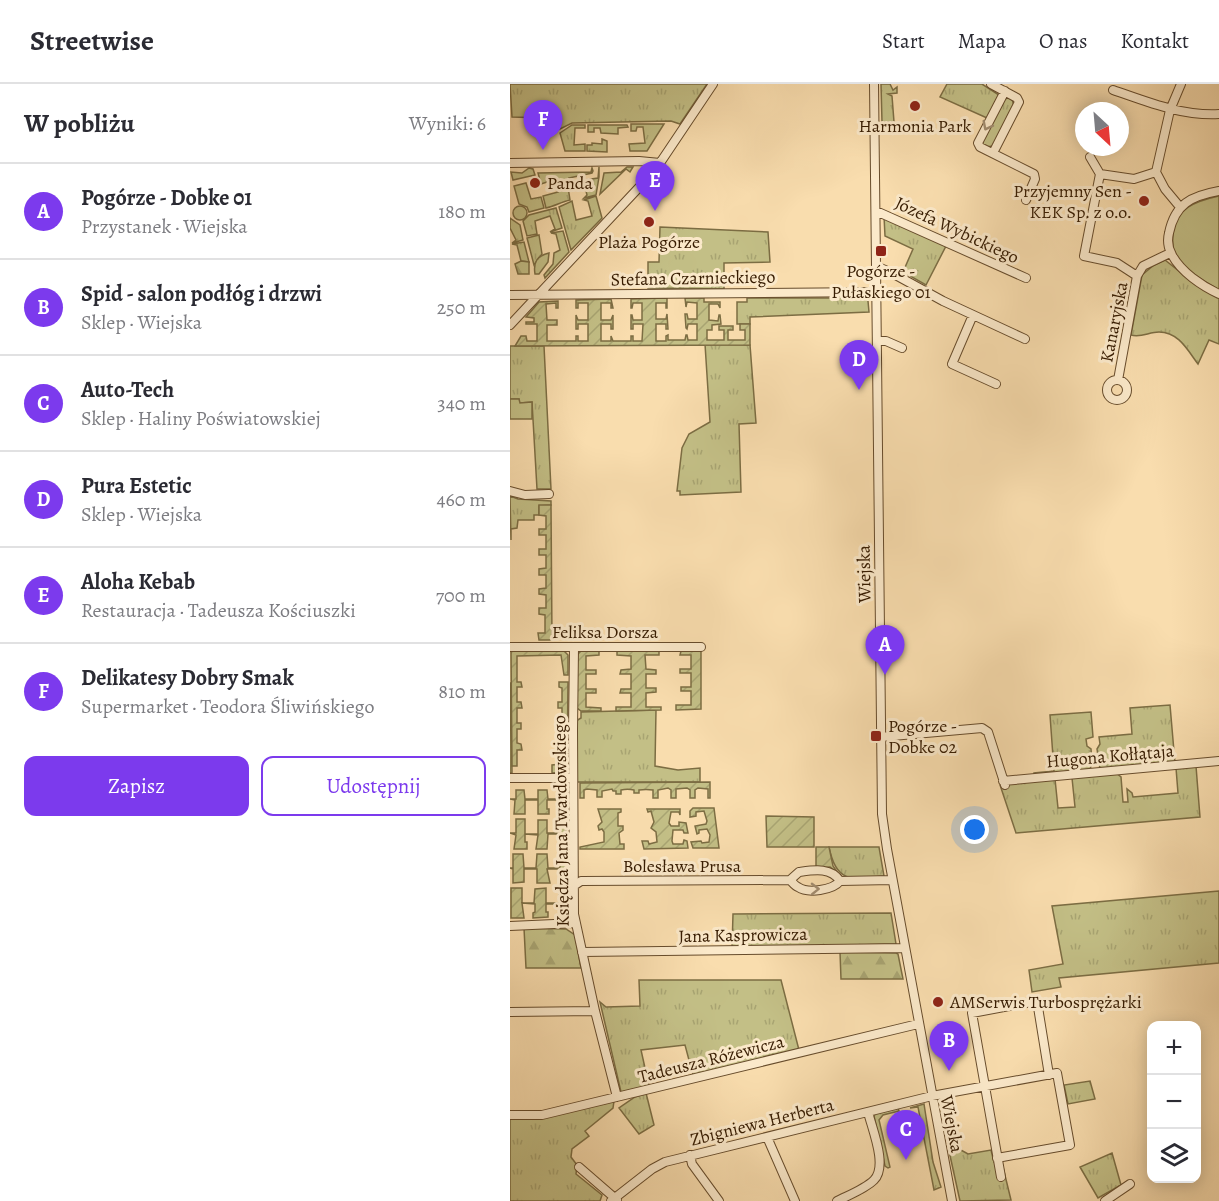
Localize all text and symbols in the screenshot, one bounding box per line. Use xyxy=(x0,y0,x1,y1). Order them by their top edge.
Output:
text: Streetwise xyxy=(30,22,154,60)
text: Start xyxy=(882,27,925,55)
text: Mapa xyxy=(958,27,1006,55)
text: O nas xyxy=(1039,27,1087,55)
text: Kontakt xyxy=(1120,27,1189,55)
marker: Harmonia Park xyxy=(908,99,922,113)
pin: F xyxy=(524,100,562,150)
north arrow xyxy=(1075,102,1129,156)
text: W pobliżu xyxy=(24,106,135,141)
text: Wyniki: 6 xyxy=(409,110,486,137)
place label: Harmonia Park xyxy=(858,114,972,138)
one-way arrow xyxy=(983,119,994,130)
pin: E xyxy=(636,162,674,211)
place label: Panda xyxy=(547,171,593,195)
marker: Panda xyxy=(528,176,542,190)
place label: Przyjemny Sen - KEK Sp. z o.o. xyxy=(1013,179,1132,224)
text: Pogórze - Dobke 01 xyxy=(81,183,252,213)
street label: Józefa Wybickiego xyxy=(891,191,1023,269)
marker: Przyjemny Sen - KEK Sp. z o.o. xyxy=(1137,194,1151,208)
text: A xyxy=(37,198,50,225)
text: 180 m xyxy=(438,198,486,225)
text: Przystanek · Wiejska xyxy=(81,213,248,240)
marker: Plaża Pogórze xyxy=(642,215,656,229)
place label: Plaża Pogórze xyxy=(598,230,700,254)
marker: Pogórze - Pułaskiego 01 xyxy=(874,244,888,258)
place label: Pogórze - Pułaskiego 01 xyxy=(831,259,931,304)
street label: Stefana Czarnieckiego xyxy=(611,265,775,291)
text: Spid - salon podłóg i drzwi xyxy=(81,279,322,309)
street label: Kanaryjska xyxy=(1094,279,1134,364)
text: B xyxy=(37,294,50,321)
text: 250 m xyxy=(437,294,486,321)
text: Sklep · Wiejska xyxy=(81,309,202,336)
pin: D xyxy=(840,340,878,390)
text: Auto-Tech xyxy=(81,375,174,405)
text: C xyxy=(37,390,50,417)
text: 340 m xyxy=(437,390,486,417)
text: Sklep · Haliny Poświatowskiej xyxy=(81,405,321,432)
text: Pura Estetic xyxy=(81,471,192,501)
text: D xyxy=(37,486,50,513)
text: 460 m xyxy=(436,486,486,513)
text: Sklep · Wiejska xyxy=(81,501,202,528)
street label: Wiejska xyxy=(851,544,877,604)
text: Aloha Kebab xyxy=(81,567,195,597)
text: E xyxy=(38,582,49,609)
text: 700 m xyxy=(436,582,486,609)
text: Restauracja · Tadeusza Kościuszki xyxy=(81,597,356,624)
street label: Feliksa Dorsza xyxy=(552,620,659,644)
pin: A xyxy=(866,626,904,675)
text: Delikatesy Dobry Smak xyxy=(81,663,294,693)
text: F xyxy=(38,678,49,705)
text: 810 m xyxy=(438,678,486,705)
text: Supermarket · Teodora Śliwińskiego xyxy=(81,693,375,720)
place label: Pogórze - Dobke 02 xyxy=(888,714,958,759)
street label: Księdza Jana Twardowskiego xyxy=(547,715,575,927)
marker: Pogórze - Dobke 02 xyxy=(869,729,883,743)
street label: Hugona Kołłątaja xyxy=(1045,738,1175,774)
button: Zapisz xyxy=(24,756,249,816)
button: Udostępnij xyxy=(261,756,486,816)
your location xyxy=(960,815,989,844)
street label: Bolesława Prusa xyxy=(623,854,742,878)
one-way arrow xyxy=(811,883,820,895)
street label: Jana Kasprowicza xyxy=(678,922,808,948)
place label: AMSerwis Turbosprężarki xyxy=(949,990,1142,1014)
marker: AMSerwis Turbosprężarki xyxy=(931,995,945,1009)
map controls xyxy=(1147,1021,1201,1183)
button: + xyxy=(1147,1021,1201,1075)
pin: B xyxy=(930,1022,968,1071)
street label: Tadeusza Różewicza xyxy=(635,1029,787,1089)
button: − xyxy=(1147,1075,1201,1129)
street label: Zbigniewa Herberta xyxy=(688,1092,837,1151)
street label: Wiejska xyxy=(935,1092,969,1155)
pin: C xyxy=(886,1110,926,1160)
button: layers xyxy=(1147,1129,1201,1183)

